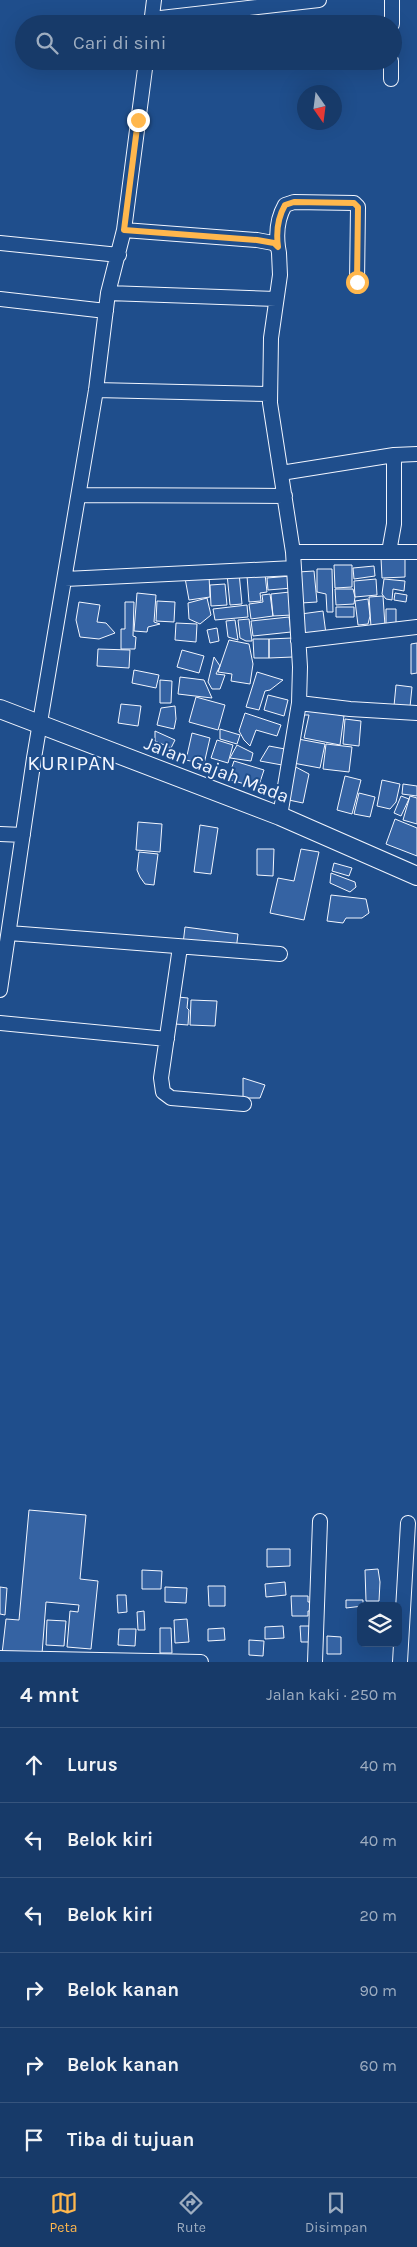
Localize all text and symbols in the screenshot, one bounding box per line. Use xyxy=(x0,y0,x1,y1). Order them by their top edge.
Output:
search box xyxy=(15,15,402,70)
icon: search xyxy=(33,29,61,57)
text: Cari di sini xyxy=(73,32,166,54)
north arrow xyxy=(297,85,342,130)
route end xyxy=(127,109,150,132)
route start xyxy=(346,271,369,294)
street label: Jalan Gajah Mada xyxy=(141,732,292,808)
district label: KURIPAN xyxy=(27,751,117,775)
map controls xyxy=(357,1602,402,1647)
button: layers xyxy=(357,1602,402,1647)
text: 4 mnt xyxy=(20,1683,79,1707)
text: Jalan kaki · 250 m xyxy=(266,1685,397,1704)
icon: ahead xyxy=(20,1751,48,1779)
text: Lurus xyxy=(67,1754,118,1776)
text: 40 m xyxy=(360,1756,397,1775)
icon: left xyxy=(20,1826,48,1854)
text: Belok kiri xyxy=(67,1829,153,1851)
text: 40 m xyxy=(360,1831,397,1850)
icon: left xyxy=(20,1901,48,1929)
text: Belok kiri xyxy=(67,1904,153,1926)
text: 20 m xyxy=(359,1906,397,1925)
icon: right xyxy=(20,1976,48,2004)
text: Belok kanan xyxy=(67,1979,179,2001)
text: 90 m xyxy=(359,1981,397,2000)
icon: right xyxy=(20,2051,48,2079)
text: Belok kanan xyxy=(67,2054,179,2076)
text: 60 m xyxy=(360,2056,397,2075)
icon: arrive xyxy=(20,2126,48,2154)
text: Tiba di tujuan xyxy=(67,2129,194,2151)
tab: Peta xyxy=(50,2189,78,2236)
tab: Rute xyxy=(177,2189,206,2236)
tab: Disimpan xyxy=(305,2189,367,2236)

